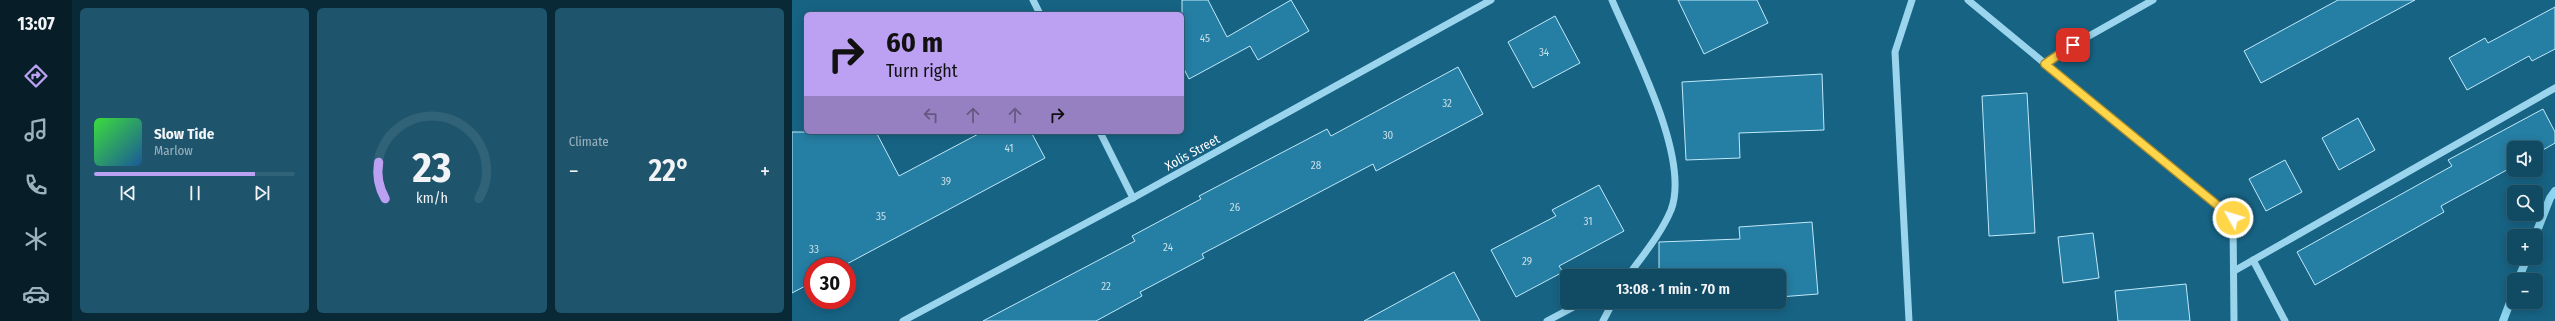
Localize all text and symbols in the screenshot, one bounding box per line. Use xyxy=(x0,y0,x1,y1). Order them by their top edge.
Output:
text: 13:07 xyxy=(17,13,55,35)
text: 60 m xyxy=(886,26,943,59)
icon: right xyxy=(820,28,872,80)
pin xyxy=(2056,28,2090,62)
house number: 45 xyxy=(1200,32,1210,45)
icon: arrive xyxy=(2062,34,2084,56)
house number: 34 xyxy=(1539,46,1550,59)
text: Turn right xyxy=(886,60,958,82)
icon: directions xyxy=(22,62,50,90)
house number: 32 xyxy=(1442,97,1452,110)
icon: left xyxy=(920,104,942,126)
icon: ahead xyxy=(962,104,984,126)
icon: ahead xyxy=(1004,104,1026,126)
icon: right xyxy=(1046,104,1068,126)
icon: music xyxy=(22,116,50,144)
text: Slow Tide xyxy=(154,125,214,143)
house number: 30 xyxy=(1383,129,1394,142)
street label: Xolis Street xyxy=(1162,131,1223,174)
text: Climate xyxy=(569,134,609,149)
map controls xyxy=(2507,141,2543,309)
button: sound xyxy=(2507,141,2543,177)
text: 23 xyxy=(412,142,451,192)
house number: 41 xyxy=(1004,142,1014,155)
text: Marlow xyxy=(154,143,193,158)
text: 22° xyxy=(648,153,690,189)
text: − xyxy=(569,158,579,185)
text: + xyxy=(760,158,770,185)
house number: 28 xyxy=(1311,159,1322,172)
icon: phone xyxy=(22,171,50,199)
house number: 39 xyxy=(941,175,951,188)
icon: previous xyxy=(117,182,139,204)
icon: pause xyxy=(184,182,206,204)
icon: next xyxy=(251,182,273,204)
button: search xyxy=(2507,185,2543,221)
text: km/h xyxy=(416,189,448,206)
position arrow xyxy=(2212,197,2254,239)
house number: 26 xyxy=(1230,201,1241,214)
house number: 35 xyxy=(876,210,886,223)
house number: 31 xyxy=(1584,215,1593,228)
icon: climate xyxy=(22,225,50,253)
button: + xyxy=(2507,229,2543,265)
house number: 24 xyxy=(1163,241,1174,254)
house number: 33 xyxy=(809,243,819,256)
house number: 29 xyxy=(1522,255,1532,268)
speed limit sign: 30 xyxy=(804,257,856,309)
button: − xyxy=(2507,273,2543,309)
icon: car xyxy=(22,280,50,308)
house number: 22 xyxy=(1101,280,1111,293)
text: 13:08 · 1 min · 70 m xyxy=(1616,280,1730,298)

